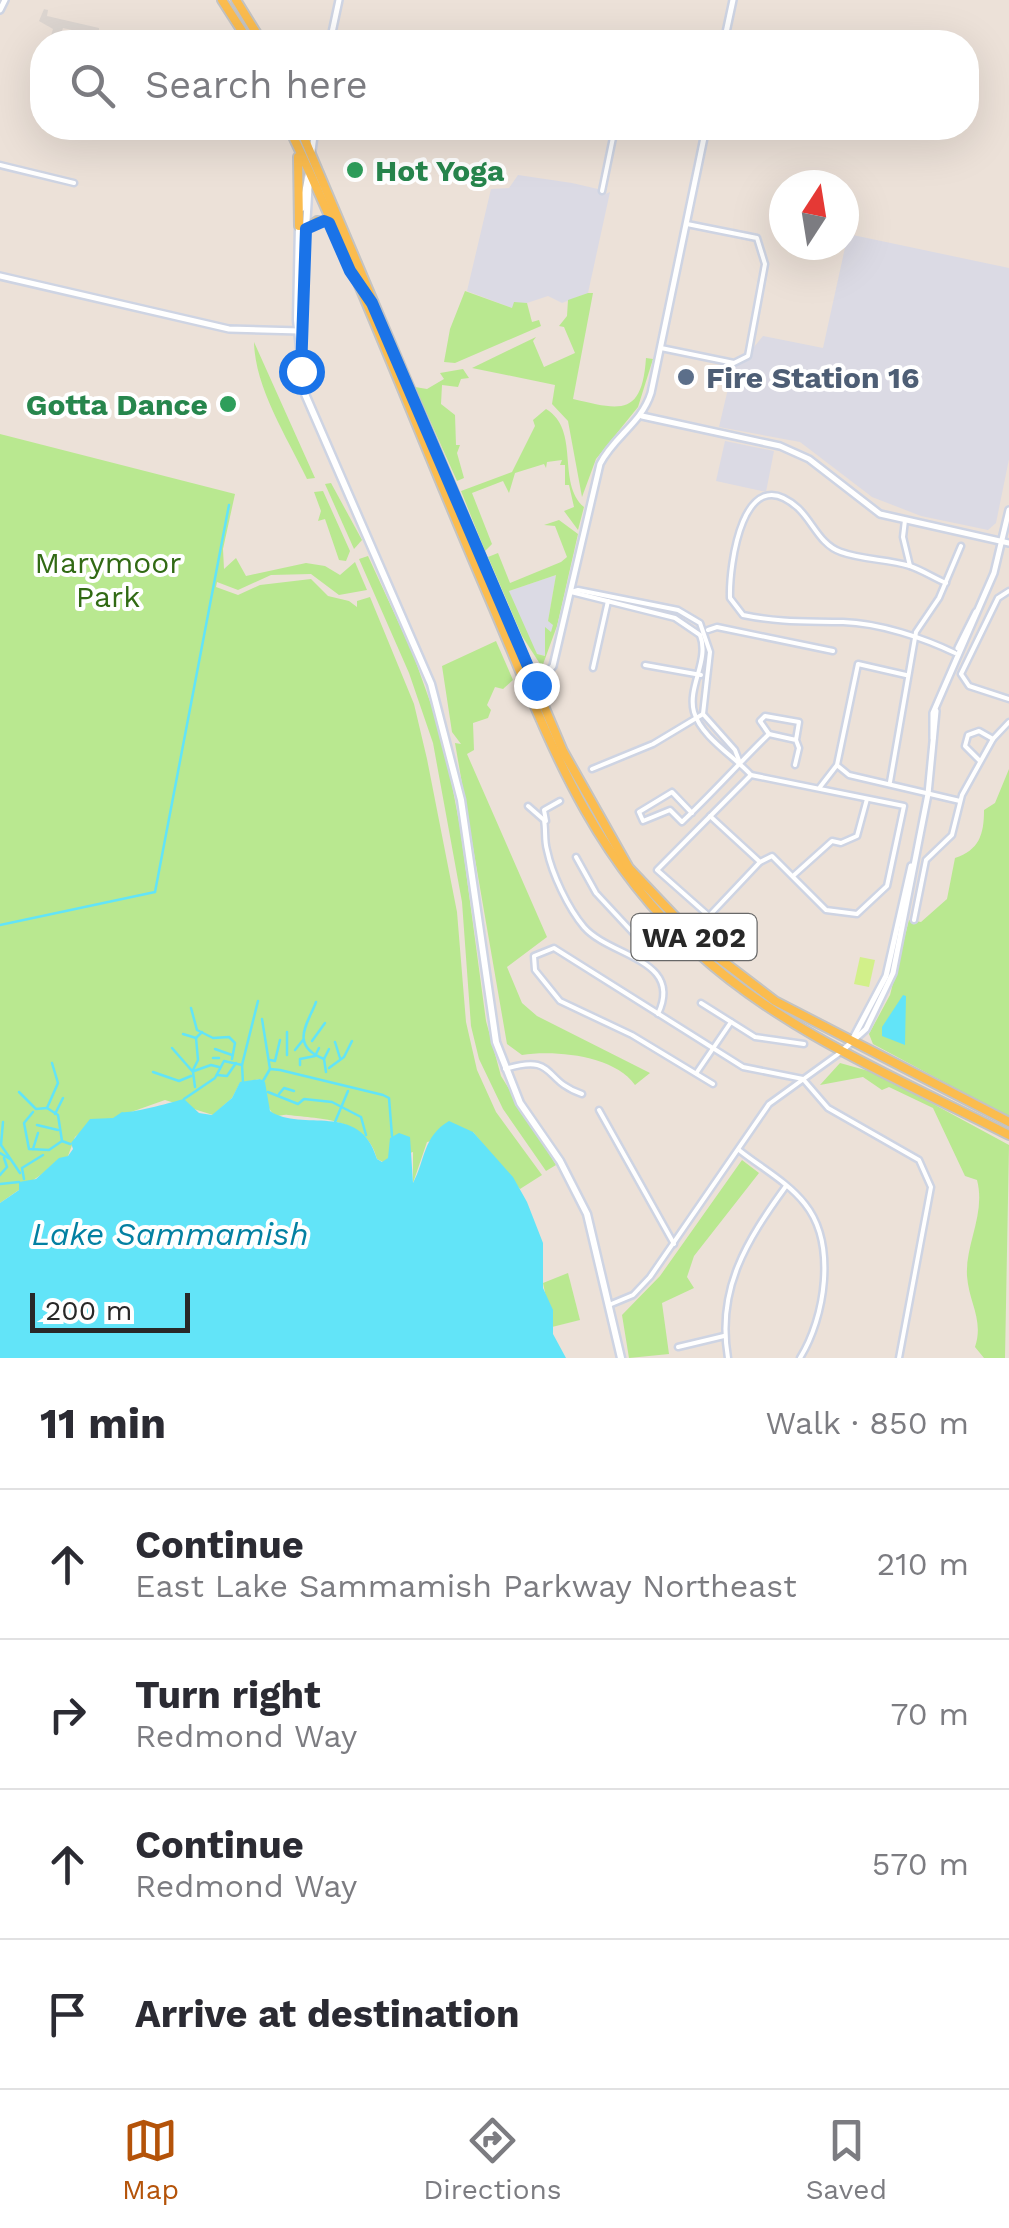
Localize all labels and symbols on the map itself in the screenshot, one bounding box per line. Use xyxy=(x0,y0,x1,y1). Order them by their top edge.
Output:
place label: Hot Yoga xyxy=(375,153,505,188)
marker: Hot Yoga xyxy=(344,159,366,181)
north arrow xyxy=(769,170,859,260)
route start xyxy=(279,349,325,395)
place label: Fire Station 16 xyxy=(706,360,919,395)
marker: Fire Station 16 xyxy=(675,366,697,388)
place label: Gotta Dance xyxy=(26,387,208,422)
marker: Gotta Dance xyxy=(217,393,239,415)
park label: Marymoor Park xyxy=(35,545,181,614)
route end xyxy=(514,663,560,709)
road number: WA 202 xyxy=(632,914,756,960)
water label: Lake Sammamish xyxy=(32,1215,308,1253)
scale bar xyxy=(30,1288,190,1332)

